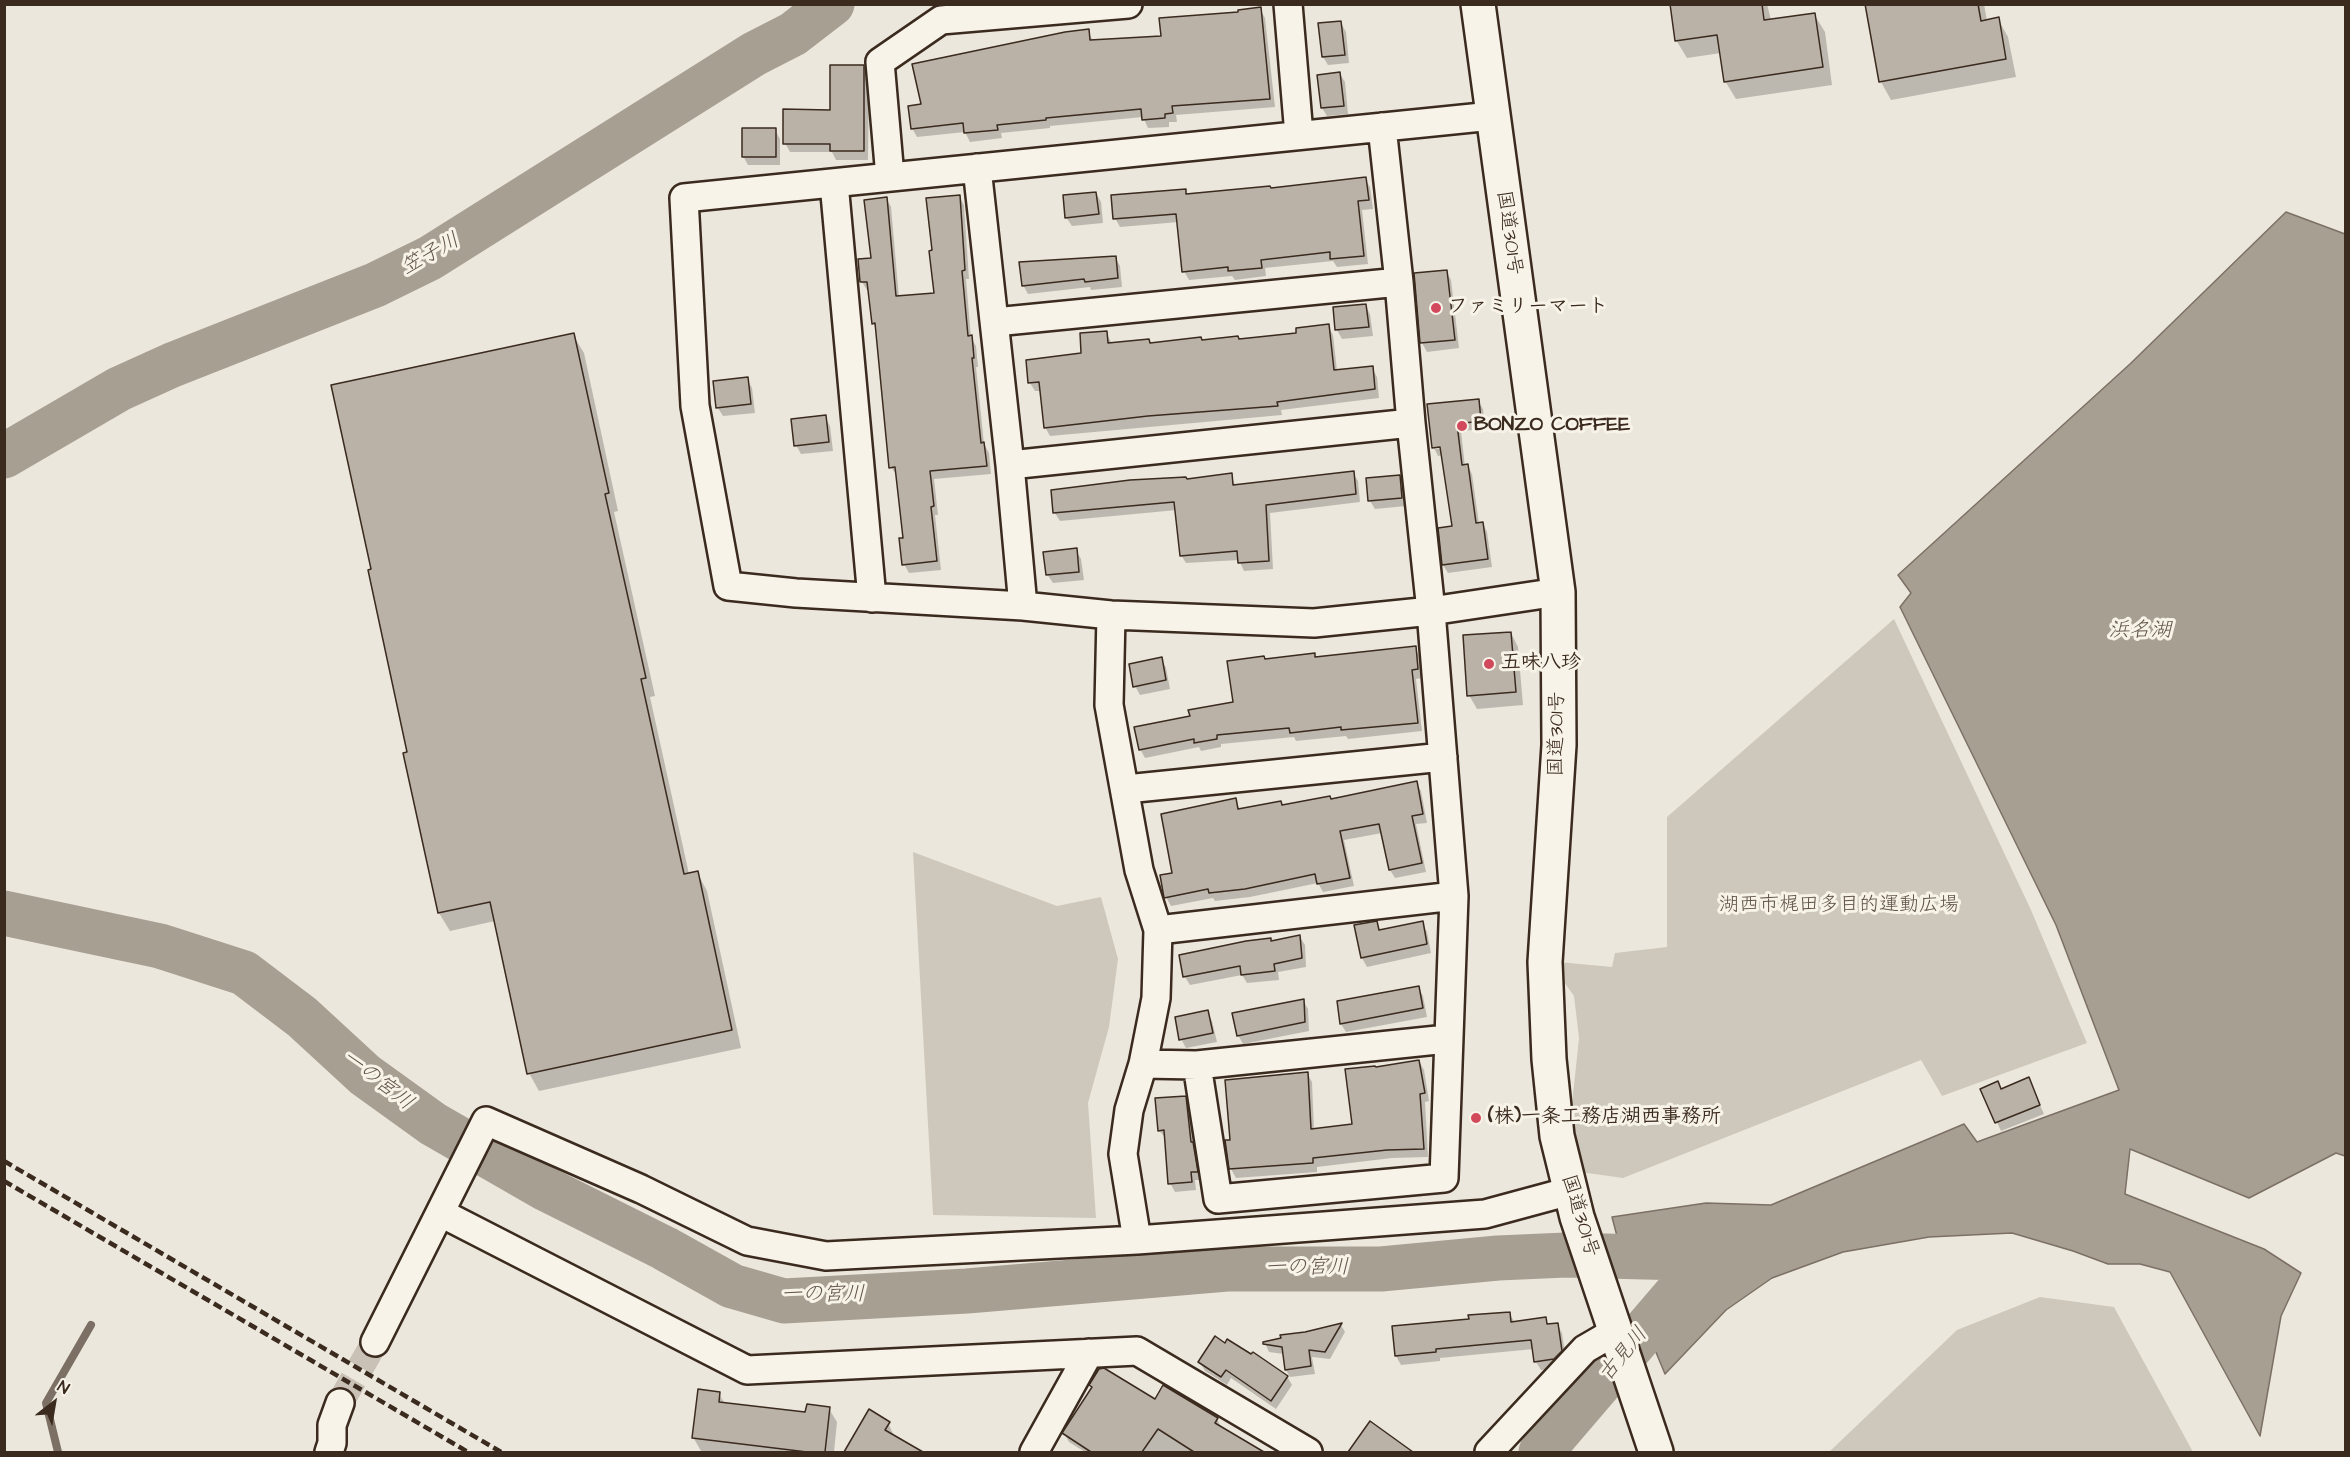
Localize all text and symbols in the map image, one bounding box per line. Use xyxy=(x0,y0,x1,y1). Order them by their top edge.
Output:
street label: 国道301号 xyxy=(1490,189,1526,277)
water label: 笠子川 xyxy=(397,229,465,281)
place label: ファミリーマート xyxy=(1448,296,1608,320)
marker: ファミリーマート xyxy=(1429,301,1443,315)
place label: BONZO COFFEE xyxy=(1474,414,1630,438)
marker: BONZO COFFEE xyxy=(1455,419,1469,433)
water label: 浜名湖 xyxy=(2109,619,2171,645)
place label: 五味八珍 xyxy=(1501,652,1581,676)
marker: 五味八珍 xyxy=(1482,657,1496,671)
street label: 国道301号 xyxy=(1545,691,1571,777)
park label: 湖西市梶田多目的運動広場 xyxy=(1719,894,1959,918)
water label: 一の宮川 xyxy=(336,1045,418,1117)
place label: (株)一条工務店湖西事務所 xyxy=(1488,1106,1721,1130)
marker: (株)一条工務店湖西事務所 xyxy=(1469,1111,1483,1125)
street label: 国道301号 xyxy=(1555,1172,1603,1260)
water label: 一の宮川 xyxy=(1265,1256,1349,1282)
water label: 一の宮川 xyxy=(781,1283,865,1309)
water label: 古見川 xyxy=(1594,1323,1654,1387)
north arrow xyxy=(24,1373,84,1433)
text: N xyxy=(53,1376,73,1400)

